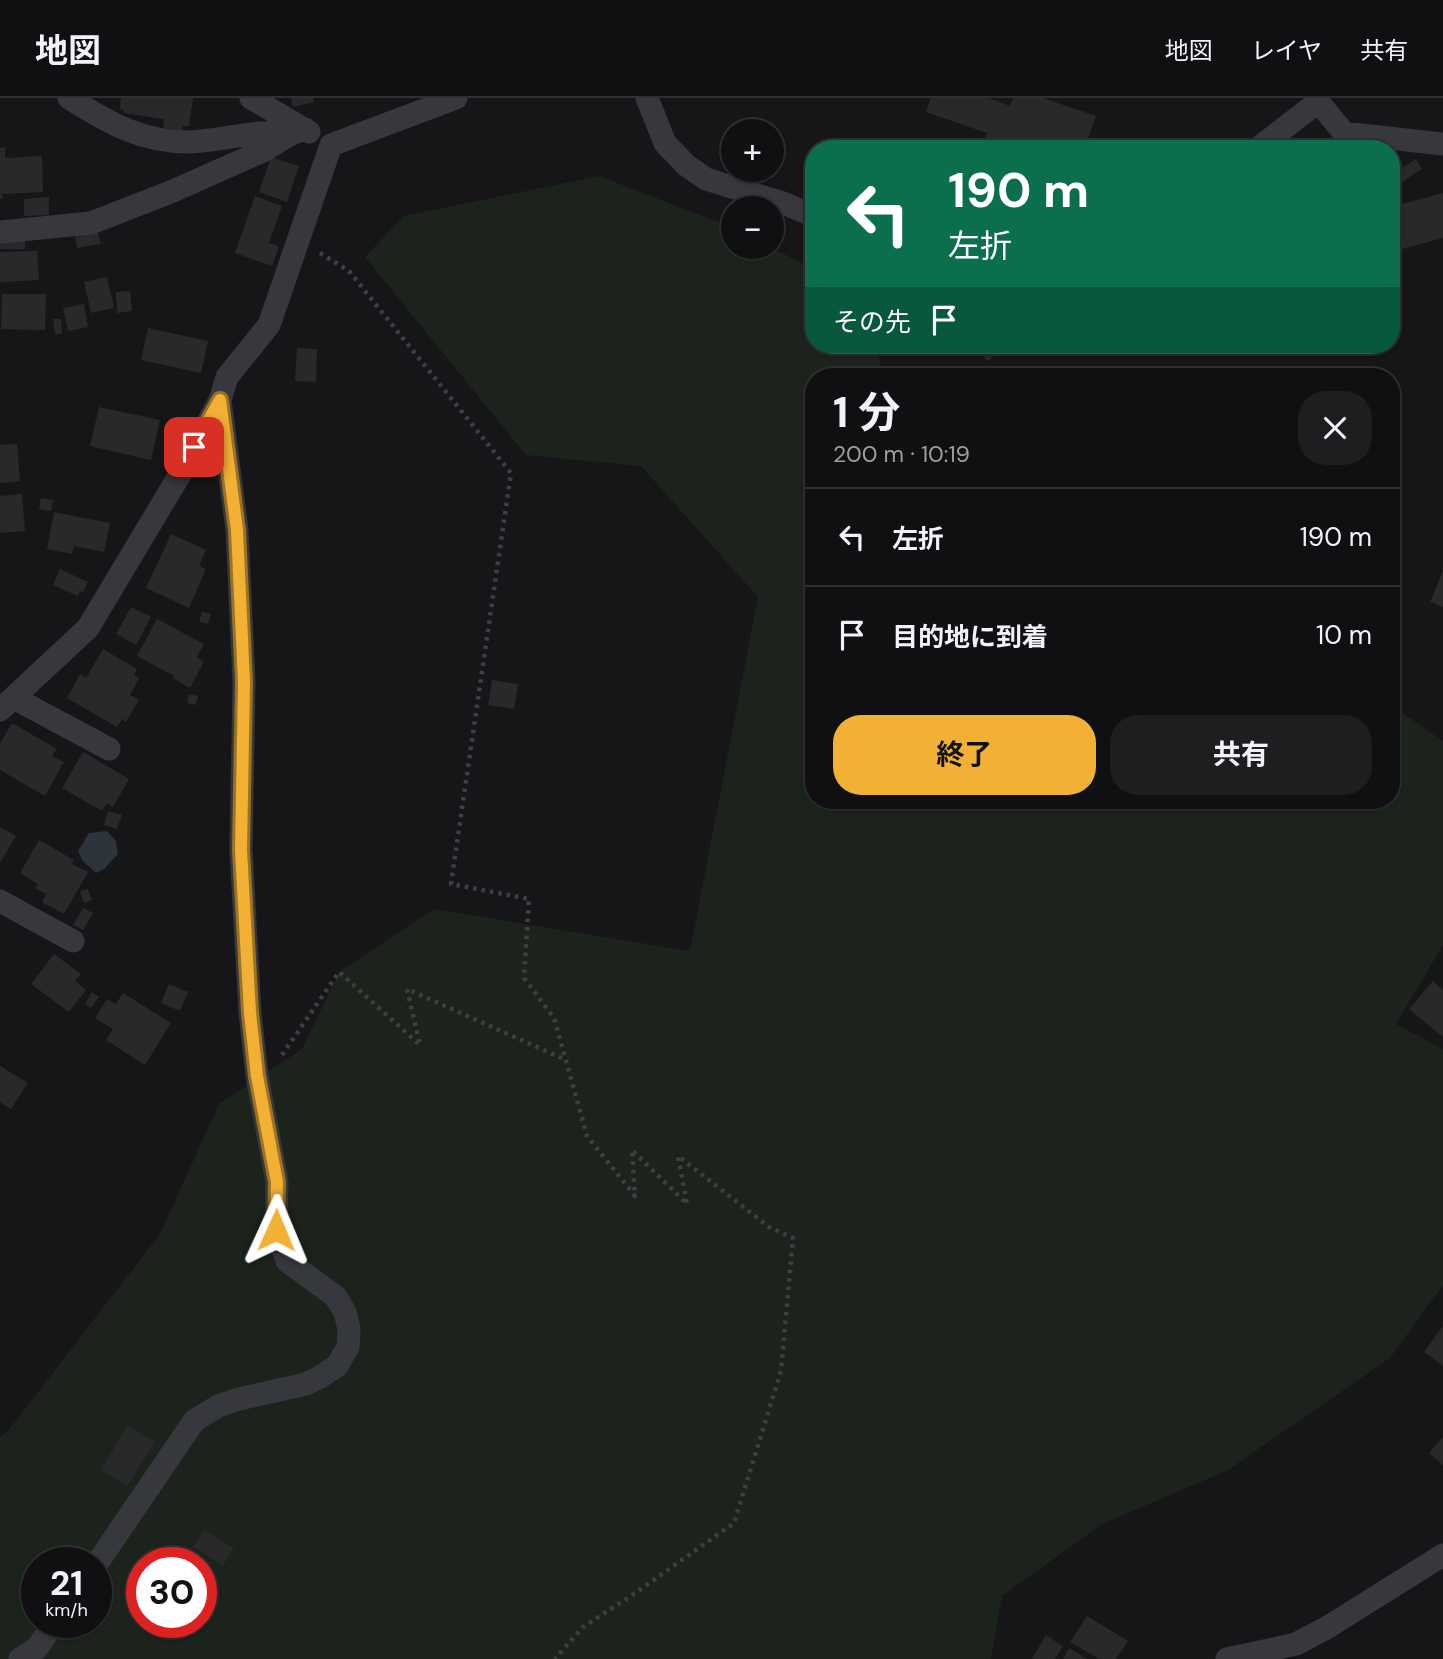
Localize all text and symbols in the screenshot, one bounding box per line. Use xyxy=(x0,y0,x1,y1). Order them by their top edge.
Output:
text: 地図 xyxy=(35,29,101,72)
text: 地図 xyxy=(1165,35,1213,66)
text: レイヤ xyxy=(1251,35,1322,66)
text: 共有 xyxy=(1360,35,1408,66)
map controls xyxy=(721,119,784,259)
button: + xyxy=(721,119,784,182)
text: 190 m xyxy=(948,158,1089,222)
icon: left xyxy=(833,168,924,259)
button: − xyxy=(721,196,784,259)
text: 左折 xyxy=(948,225,1012,267)
icon: arrive xyxy=(925,301,963,339)
text: その先 xyxy=(833,305,911,339)
text: 1 分 xyxy=(833,385,900,440)
button: close xyxy=(1298,391,1372,465)
pin xyxy=(164,417,224,477)
icon: arrive xyxy=(175,428,213,466)
text: 200 m · 10:19 xyxy=(833,439,970,469)
icon: left xyxy=(833,518,871,556)
text: 190 m xyxy=(1300,520,1372,554)
text: 左折 xyxy=(892,522,944,556)
icon: arrive xyxy=(833,616,871,654)
text: 10 m xyxy=(1316,618,1372,652)
text: 目的地に到着 xyxy=(892,620,1048,654)
button: 終了 xyxy=(833,715,1096,795)
button: 共有 xyxy=(1110,715,1372,795)
position arrow xyxy=(239,1193,313,1267)
speed limit sign: 30 xyxy=(126,1547,217,1638)
text: 21 xyxy=(50,1560,83,1606)
text: km/h xyxy=(45,1598,88,1622)

